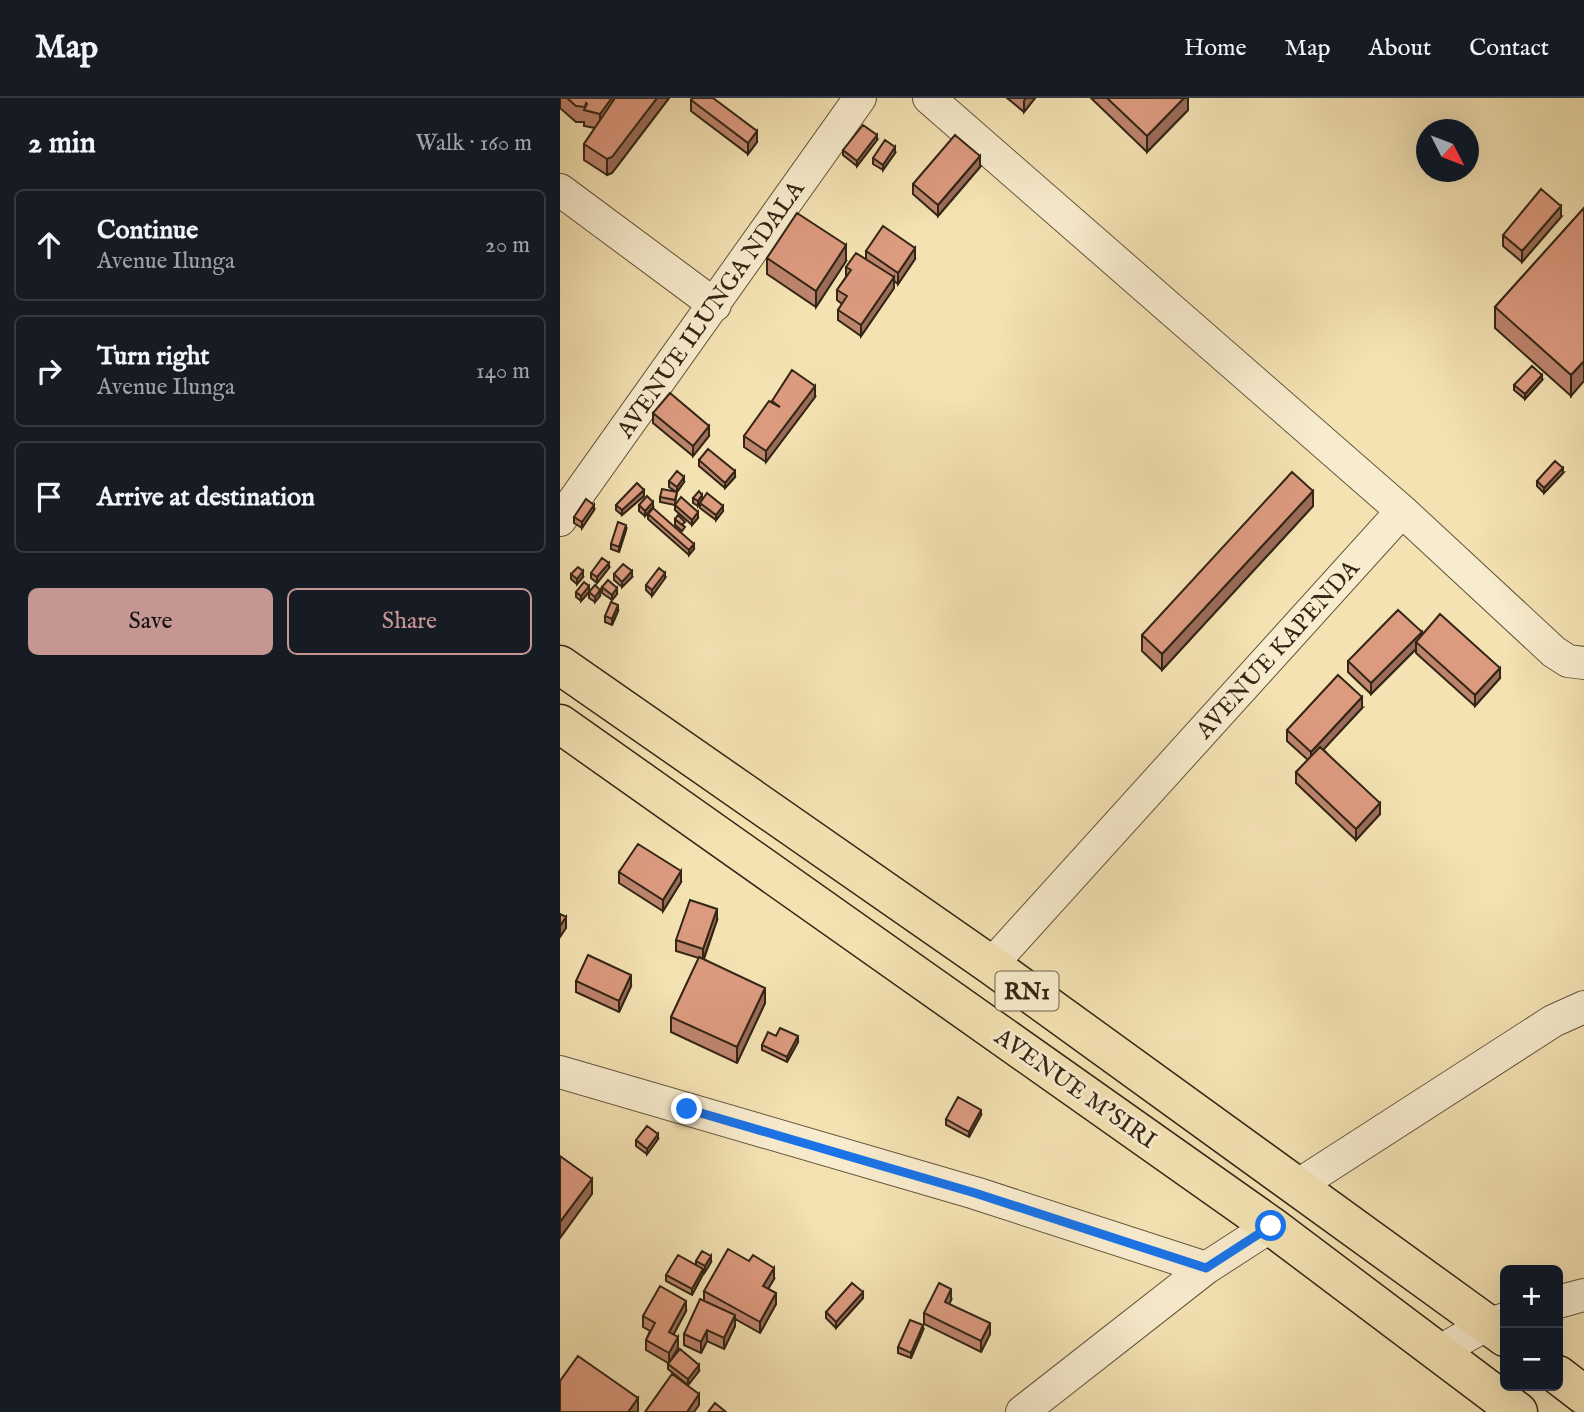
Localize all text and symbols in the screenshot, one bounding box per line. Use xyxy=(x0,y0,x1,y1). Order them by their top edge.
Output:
text: Map xyxy=(35,27,98,69)
text: Home xyxy=(1184,33,1247,64)
text: Map xyxy=(1285,33,1331,64)
text: About xyxy=(1369,33,1431,64)
text: Contact xyxy=(1469,33,1549,64)
north arrow xyxy=(1416,119,1479,182)
text: 2 min xyxy=(28,125,96,163)
text: Walk · 160 m xyxy=(415,129,532,158)
street label: AVENUE ILUNGA NDALA xyxy=(610,174,813,445)
text: Continue xyxy=(97,214,198,247)
icon: ahead xyxy=(30,226,68,264)
text: 20 m xyxy=(485,231,530,260)
text: Avenue Ilunga xyxy=(97,247,235,276)
text: Turn right xyxy=(97,340,210,373)
icon: right xyxy=(30,352,68,390)
text: 140 m xyxy=(476,357,530,386)
text: Avenue Ilunga xyxy=(97,373,235,402)
icon: arrive xyxy=(30,478,68,516)
text: Arrive at destination xyxy=(97,481,315,514)
street label: AVENUE KAPENDA xyxy=(1189,553,1367,747)
button: Save xyxy=(28,588,273,655)
button: Share xyxy=(287,588,532,655)
road number: RN1 xyxy=(995,972,1058,1010)
street label: AVENUE M'SIRI xyxy=(987,1021,1162,1157)
route end xyxy=(671,1093,702,1124)
route start xyxy=(1255,1210,1286,1241)
map controls xyxy=(1500,1265,1563,1391)
button: + xyxy=(1500,1265,1563,1328)
button: − xyxy=(1500,1328,1563,1391)

